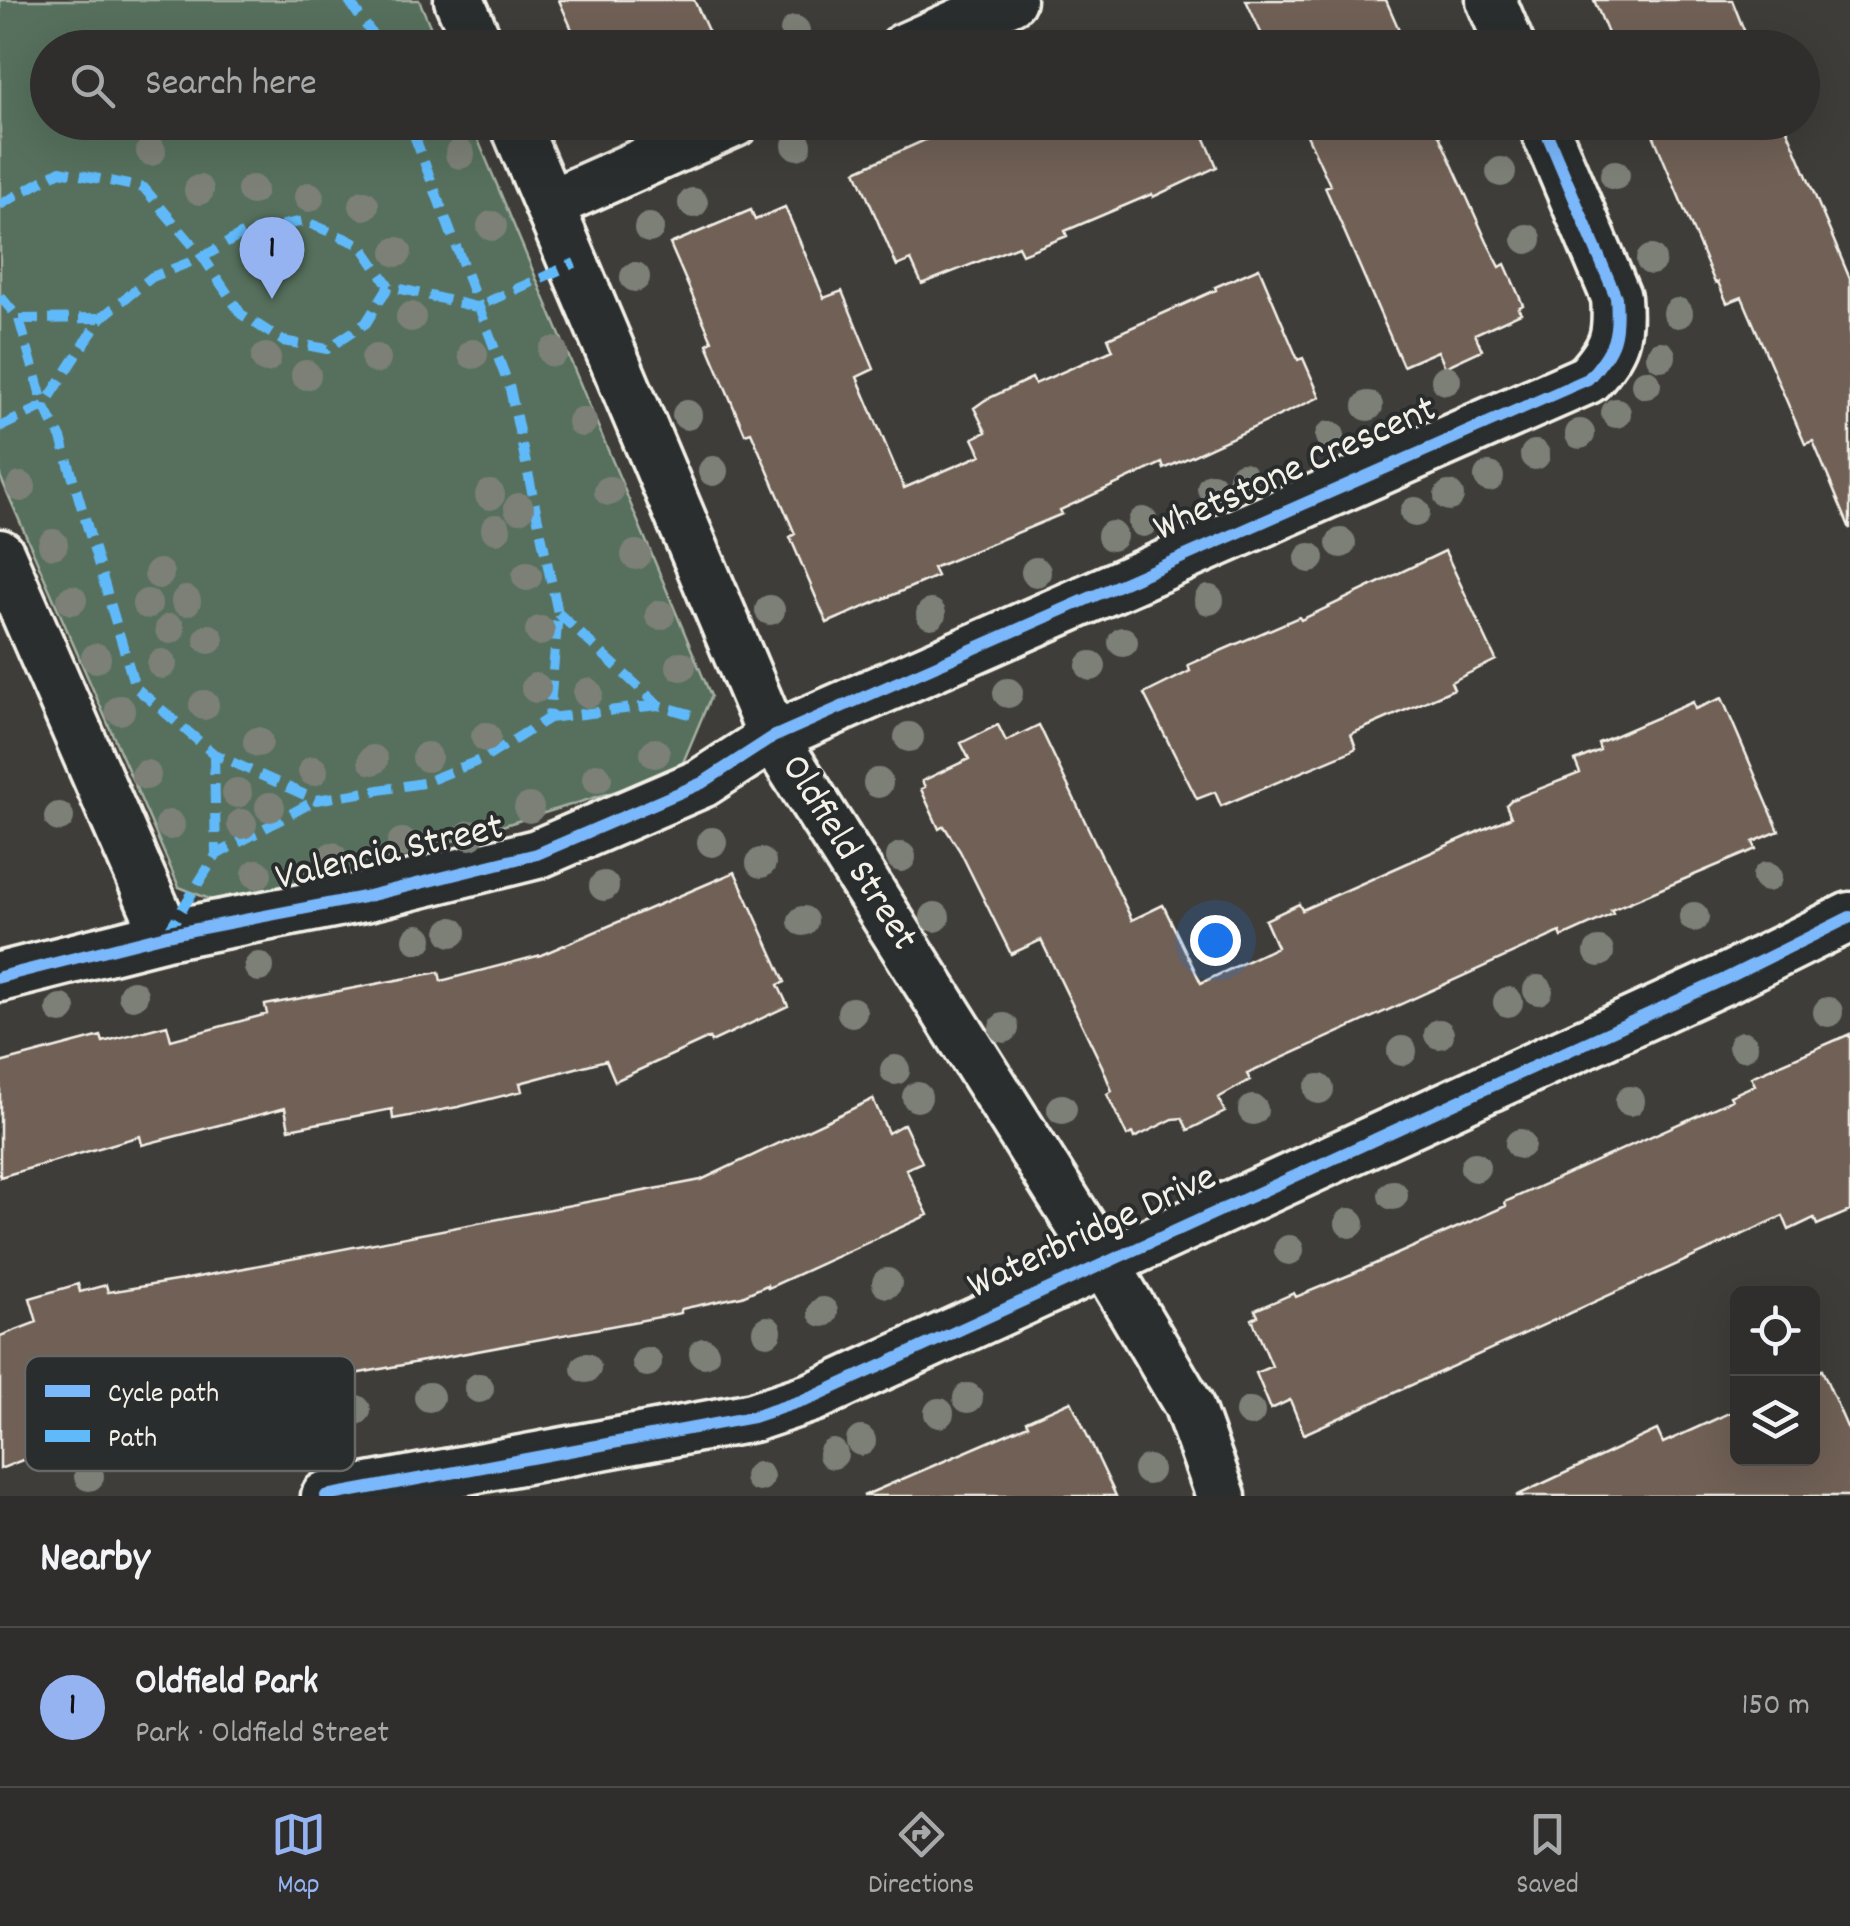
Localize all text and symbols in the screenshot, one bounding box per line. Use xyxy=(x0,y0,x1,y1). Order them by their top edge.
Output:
search box xyxy=(30,30,1820,140)
icon: search xyxy=(65,58,120,113)
text: Search here xyxy=(145,58,317,113)
pin: 1 xyxy=(240,216,304,299)
street label: Whetstone Crescent xyxy=(1145,383,1447,559)
street label: Oldfield Street xyxy=(764,745,930,963)
street label: Valencia Street xyxy=(271,801,509,909)
your location xyxy=(1190,915,1241,966)
street label: Waterbridge Drive xyxy=(959,1151,1227,1317)
map controls xyxy=(1730,1286,1820,1466)
button: locate xyxy=(1730,1286,1820,1376)
legend xyxy=(25,1356,355,1471)
text: Cycle path xyxy=(108,1376,219,1416)
button: layers xyxy=(1730,1376,1820,1466)
text: Path xyxy=(108,1421,157,1461)
text: Nearby xyxy=(40,1531,150,1591)
text: Oldfield Park xyxy=(135,1657,318,1712)
text: 1 xyxy=(69,1684,76,1730)
text: 150 m xyxy=(1741,1684,1810,1730)
text: Park · Oldfield Street xyxy=(135,1712,389,1758)
tab: Map xyxy=(271,1807,326,1907)
tab: Directions xyxy=(868,1807,974,1907)
tab: Saved xyxy=(1516,1807,1579,1907)

